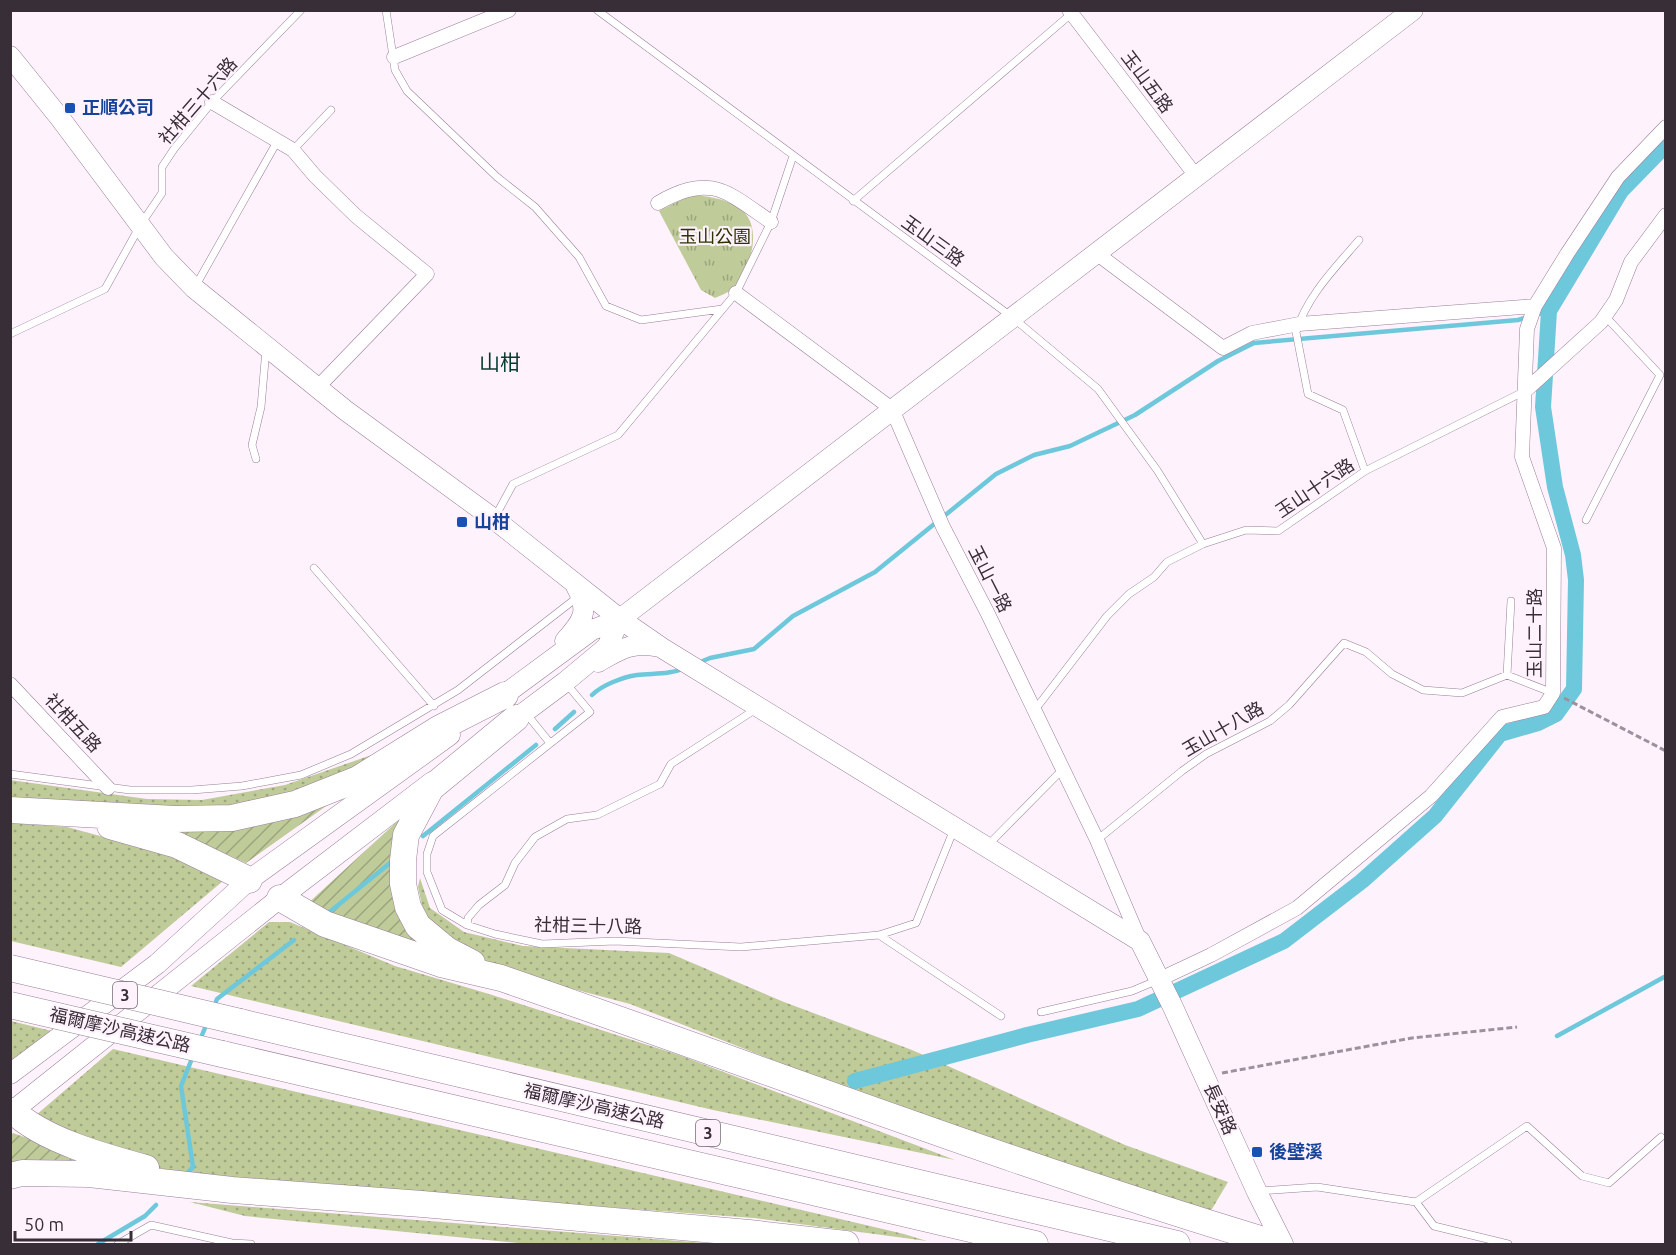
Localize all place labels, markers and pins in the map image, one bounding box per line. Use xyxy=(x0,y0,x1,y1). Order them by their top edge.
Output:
place label: 正順公司 xyxy=(82,97,154,117)
marker: 正順公司 xyxy=(63,101,77,115)
place label: 山柑 xyxy=(474,511,510,531)
marker: 山柑 xyxy=(455,515,469,529)
place label: 後壁溪 xyxy=(1269,1141,1323,1161)
marker: 後壁溪 xyxy=(1250,1145,1264,1159)

